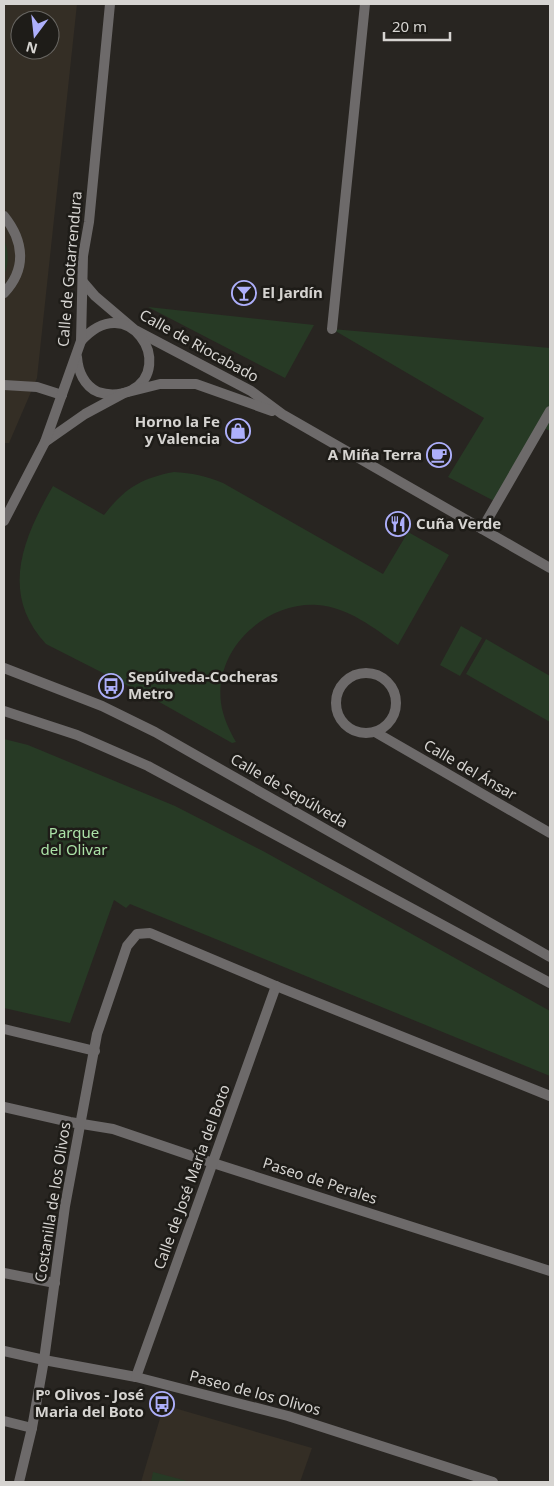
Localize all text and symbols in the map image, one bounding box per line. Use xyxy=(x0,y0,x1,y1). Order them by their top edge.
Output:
north arrow xyxy=(10,10,60,60)
scale bar xyxy=(384,10,450,42)
text: 20 m xyxy=(392,16,427,36)
text: N xyxy=(24,37,39,59)
street label: Calle de Gotarrendura xyxy=(52,190,86,348)
bar icon: El Jardín xyxy=(231,280,257,306)
place label: El Jardín xyxy=(262,282,323,302)
street label: Calle de Riocabado xyxy=(136,304,263,386)
place label: Horno la Fe y Valencia xyxy=(135,411,220,448)
shop icon: Horno la Fe y Valencia xyxy=(225,418,251,444)
cafe icon: A Miña Terra xyxy=(426,442,452,468)
place label: A Miña Terra xyxy=(328,444,422,464)
restaurant icon: Cuña Verde xyxy=(385,511,411,537)
place label: Cuña Verde xyxy=(416,513,501,533)
place label: Sepúlveda-Cocheras Metro xyxy=(128,666,278,703)
bus stop icon: Sepúlveda-Cocheras Metro xyxy=(98,673,124,699)
street label: Calle del Ánsar xyxy=(420,734,521,804)
street label: Calle de Sepúlveda xyxy=(227,748,352,832)
park label: Parque del Olivar xyxy=(40,822,108,859)
street label: Calle de José María del Boto xyxy=(148,1081,234,1272)
street label: Costanilla de los Olivos xyxy=(29,1120,75,1283)
street label: Paseo de Perales xyxy=(261,1152,380,1208)
street label: Paseo de los Olivos xyxy=(187,1365,323,1419)
place label: Pº Olivos - José Maria del Boto xyxy=(35,1384,144,1421)
bus stop icon: Pº Olivos - José Maria del Boto xyxy=(149,1391,175,1417)

